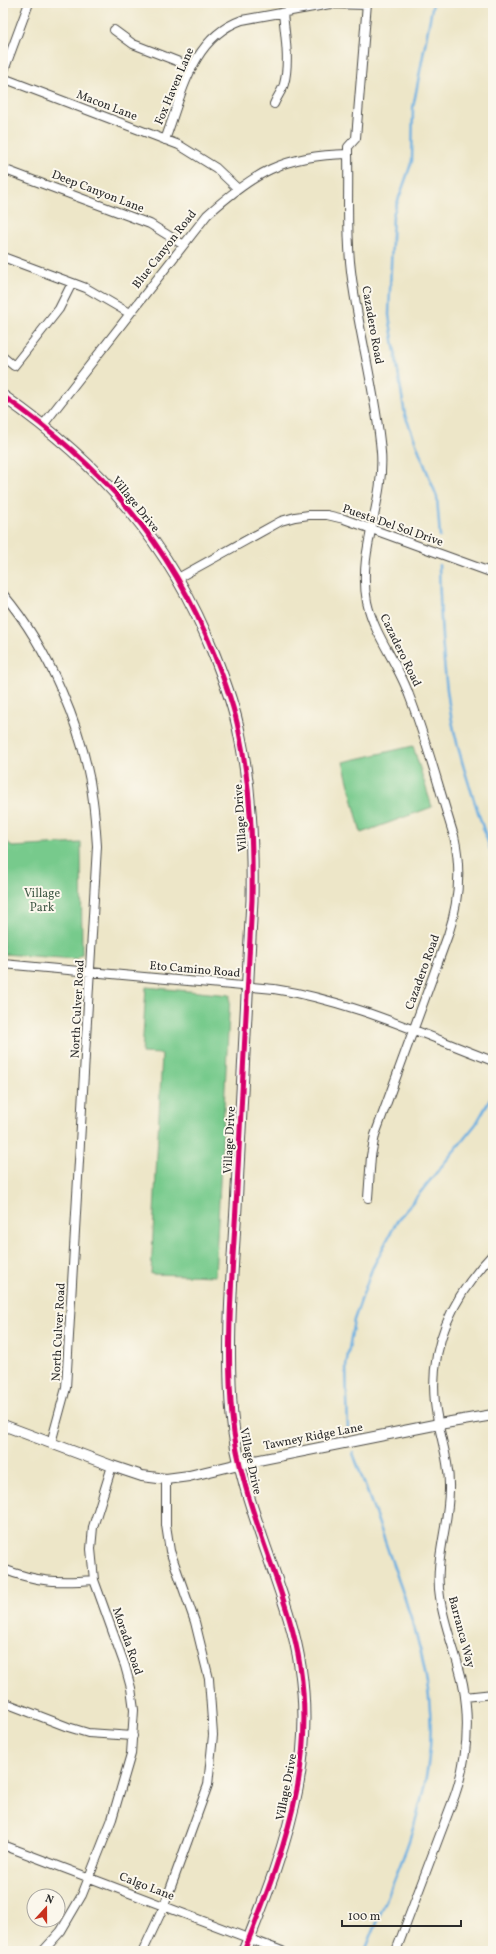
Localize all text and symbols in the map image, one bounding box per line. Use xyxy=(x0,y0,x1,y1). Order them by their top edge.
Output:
street label: Fox Haven Lane xyxy=(151,45,199,128)
street label: Macon Lane xyxy=(74,87,140,125)
street label: Deep Canyon Lane xyxy=(49,167,146,217)
street label: Blue Canyon Road xyxy=(129,207,201,292)
street label: Cazadero Road xyxy=(357,285,387,366)
street label: Village Drive xyxy=(108,473,163,536)
street label: Puesta Del Sol Drive xyxy=(340,501,446,551)
street label: Cazadero Road xyxy=(376,611,425,690)
street label: Village Drive xyxy=(231,783,251,852)
park label: Village Park xyxy=(24,886,60,916)
street label: Cazadero Road xyxy=(402,932,444,1012)
street label: Eto Camino Road xyxy=(149,958,241,982)
street label: North Culver Road xyxy=(67,959,89,1059)
street label: Village Drive xyxy=(220,1105,240,1174)
street label: North Culver Road xyxy=(48,1282,70,1382)
street label: Tawney Ridge Lane xyxy=(262,1419,365,1454)
street label: Village Drive xyxy=(235,1426,265,1496)
street label: Barranca Way xyxy=(444,1595,478,1670)
street label: Morada Road xyxy=(108,1605,146,1678)
street label: Village Drive xyxy=(273,1752,301,1822)
street label: Calgo Lane xyxy=(117,1869,177,1905)
north arrow xyxy=(26,1888,66,1928)
text: N xyxy=(43,1892,55,1908)
scale bar xyxy=(342,1902,461,1928)
text: 100 m xyxy=(348,1909,381,1925)

